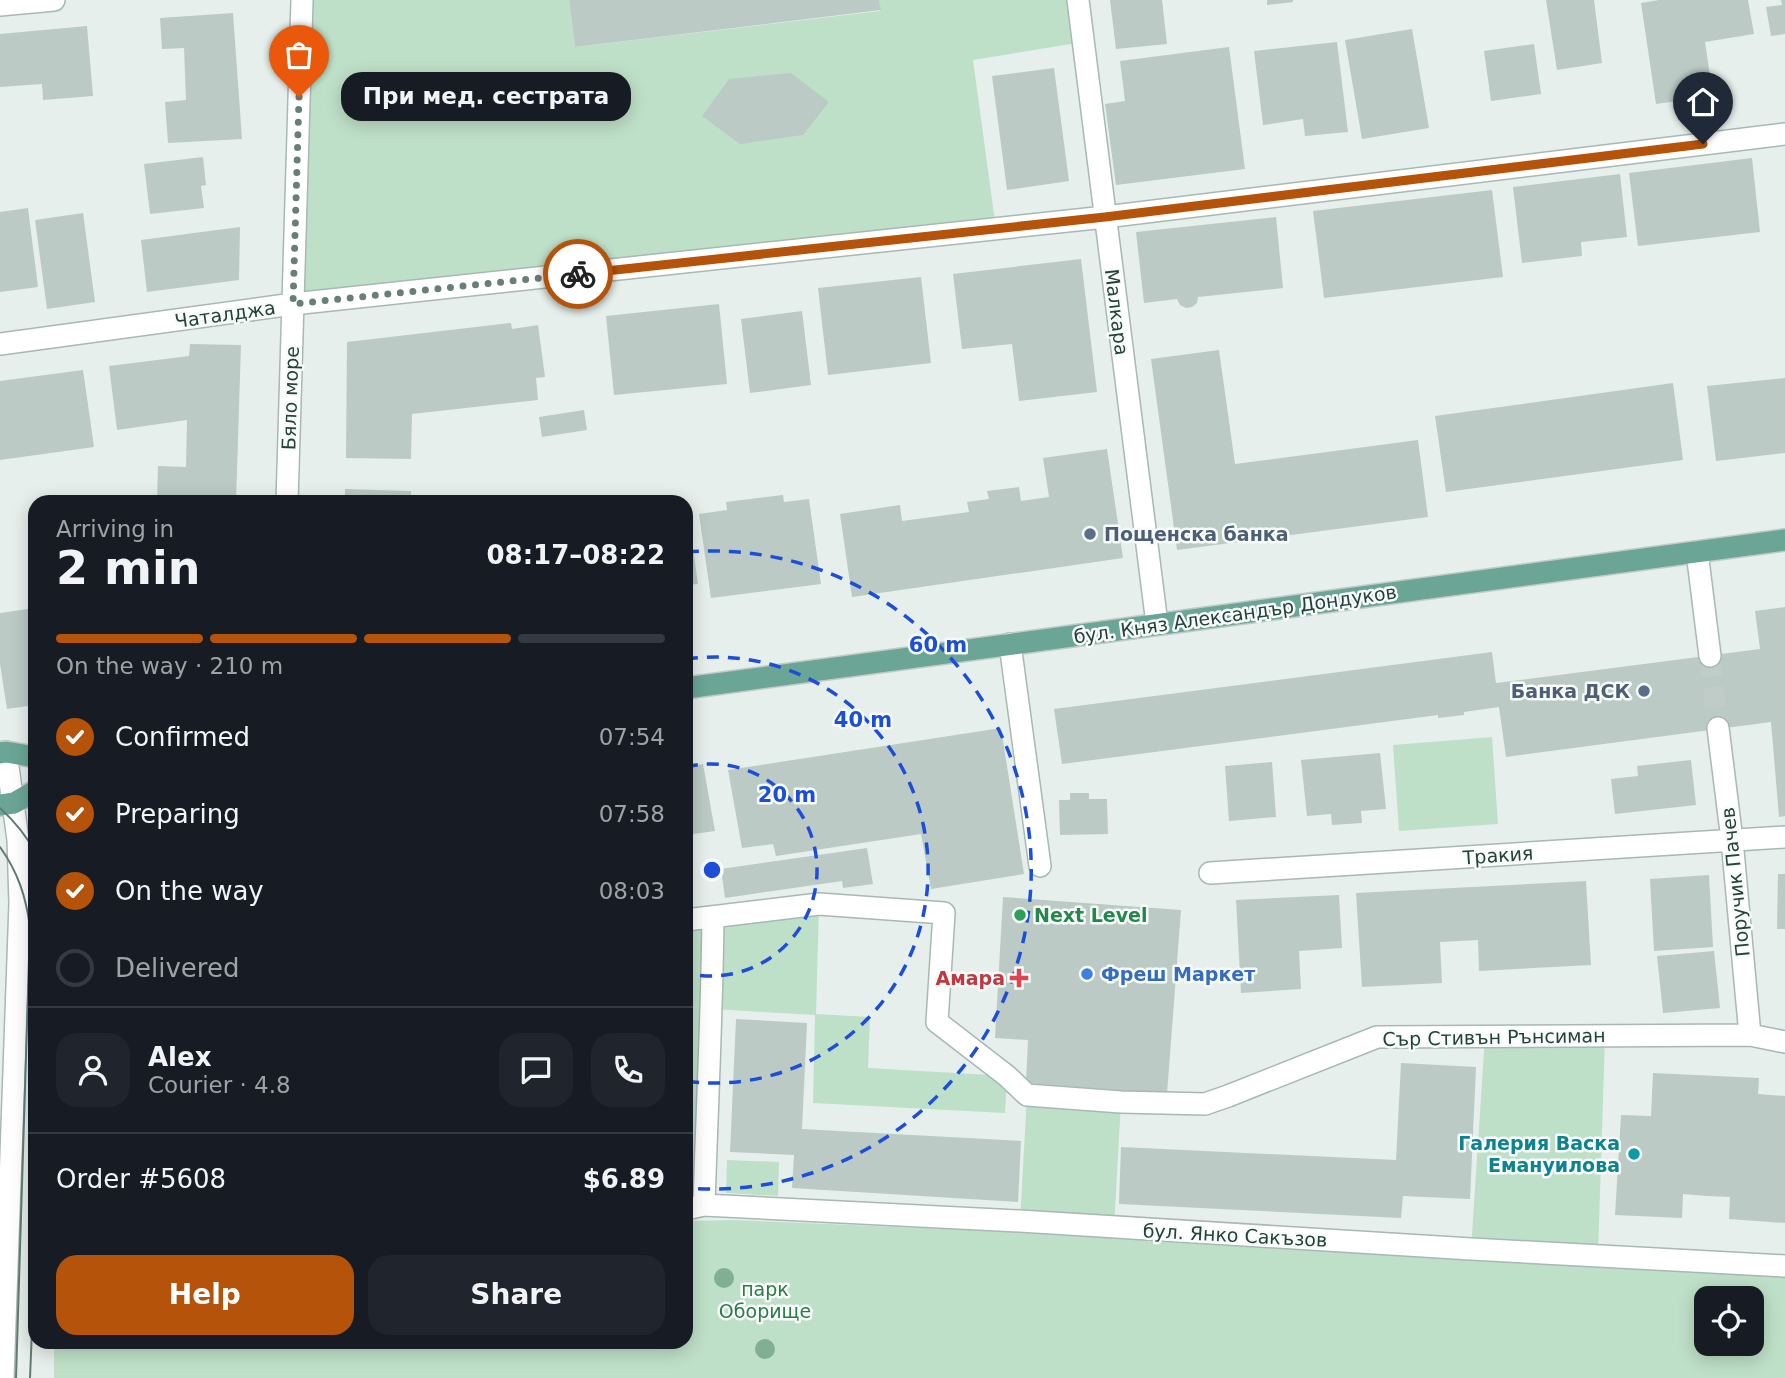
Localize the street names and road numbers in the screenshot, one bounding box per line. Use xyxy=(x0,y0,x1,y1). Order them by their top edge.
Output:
street label: Малкара xyxy=(1101,267,1133,357)
street label: Чаталджа xyxy=(173,296,277,332)
street label: Бяло море xyxy=(277,346,303,450)
street label: бул. Княз Александър Дондуков xyxy=(1072,580,1398,648)
street label: Поручик Пачев xyxy=(1716,806,1754,958)
street label: Тракия xyxy=(1461,842,1534,869)
street label: Сър Стивън Рънсиман xyxy=(1382,1024,1606,1050)
street label: бул. Янко Сакъзов xyxy=(1142,1219,1328,1251)

